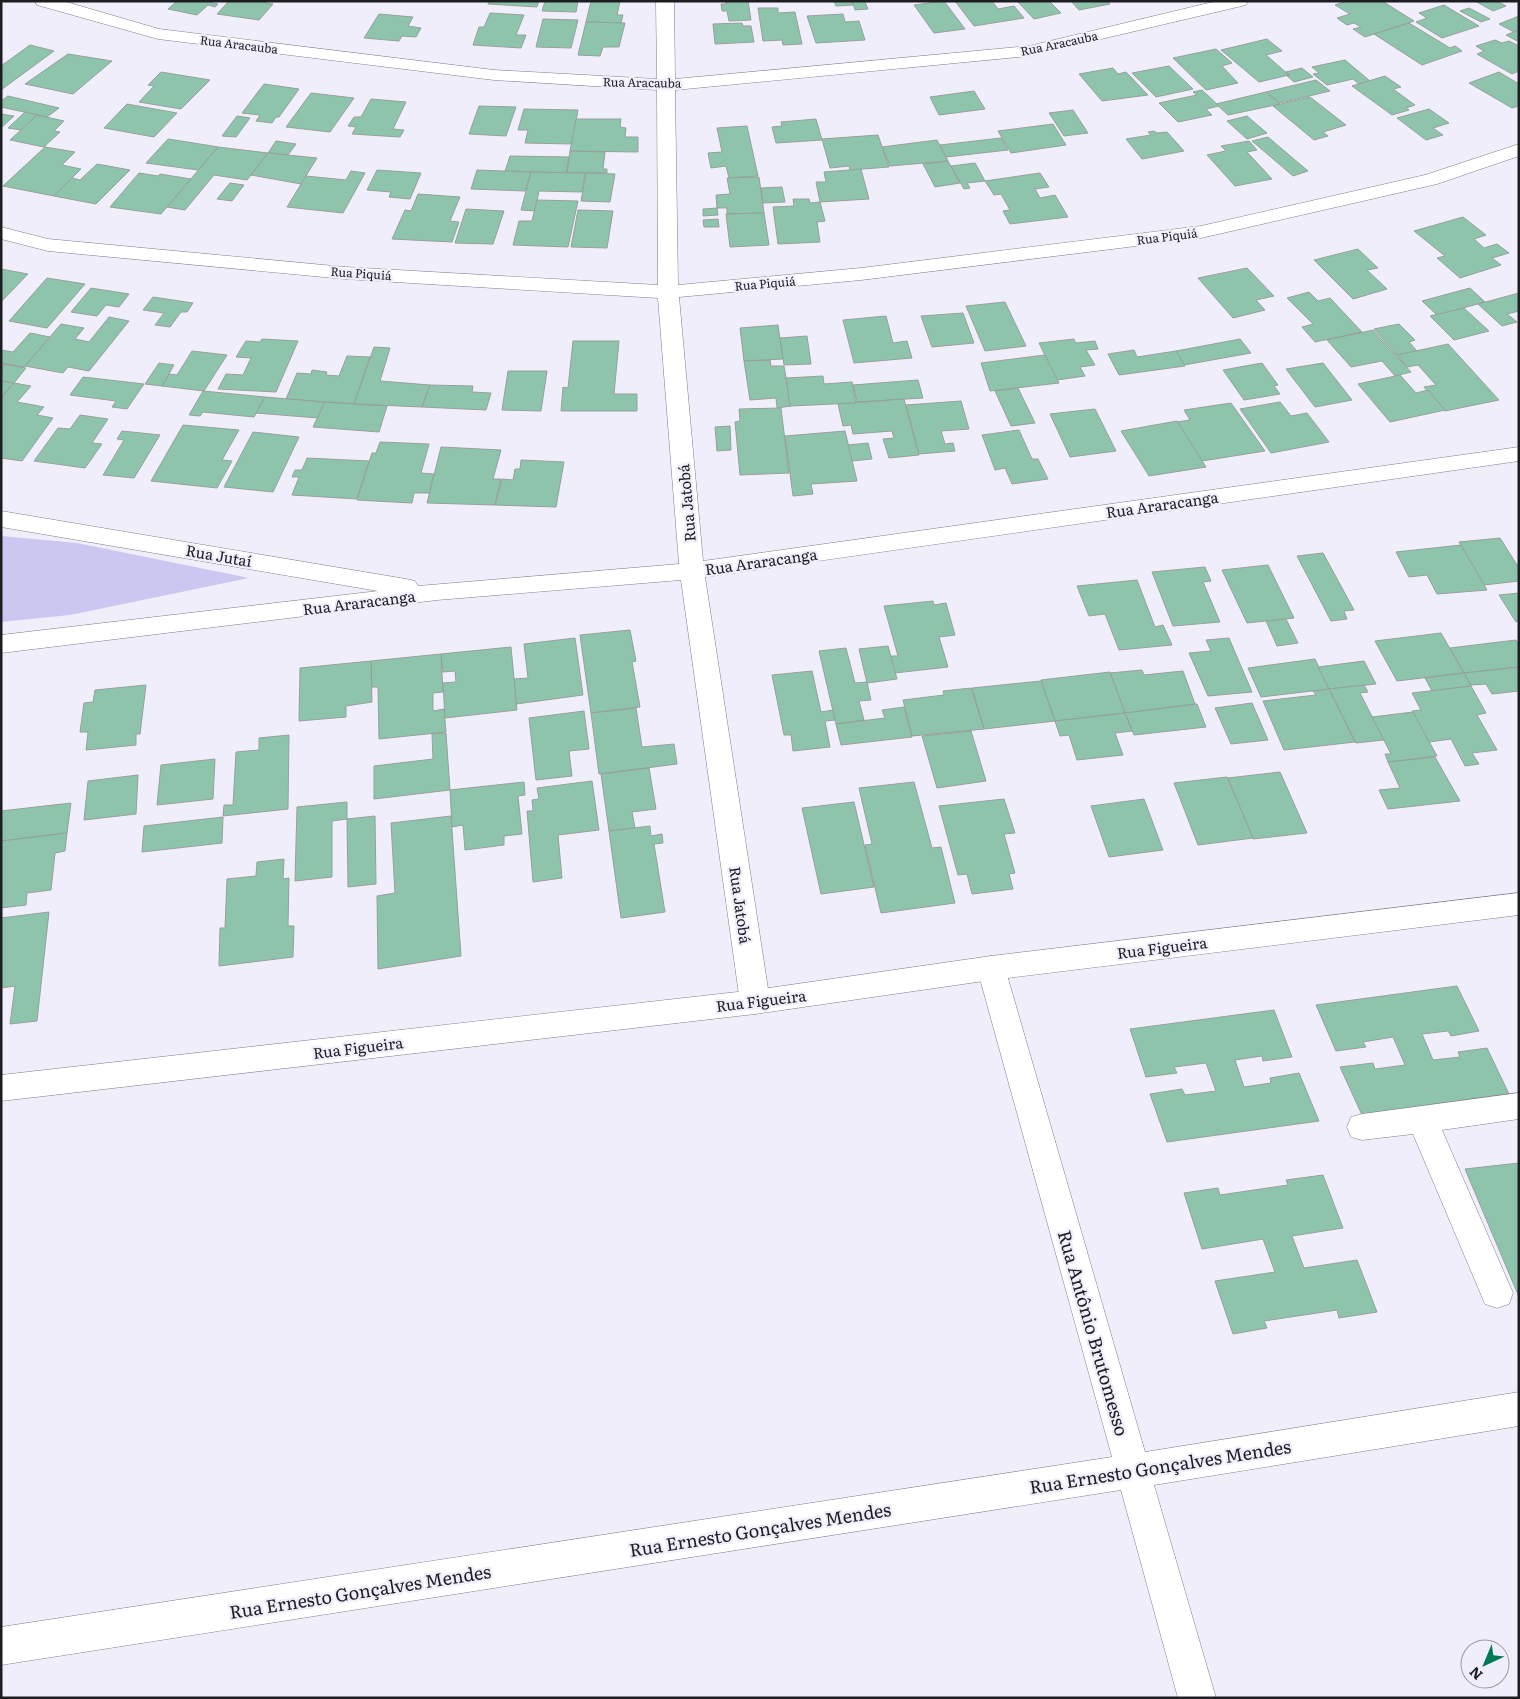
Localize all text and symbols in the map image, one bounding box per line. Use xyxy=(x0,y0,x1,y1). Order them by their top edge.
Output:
street label: Rua Aracauba xyxy=(1019,26,1100,60)
street label: Rua Aracauba xyxy=(199,30,280,58)
street label: Rua Aracauba xyxy=(603,72,682,92)
street label: Rua Piquiá xyxy=(1136,223,1199,249)
street label: Rua Piquiá xyxy=(330,262,393,284)
street label: Rua Piquiá xyxy=(734,271,797,295)
street label: Rua Jatobá xyxy=(671,462,701,543)
street label: Rua Araracanga xyxy=(1104,485,1221,523)
street label: Rua Jutaí xyxy=(184,538,254,572)
street label: Rua Araracanga xyxy=(703,542,820,580)
street label: Rua Araracanga xyxy=(301,584,418,620)
street label: Rua Jatobá xyxy=(724,865,758,946)
street label: Rua Figueira xyxy=(1116,930,1209,964)
street label: Rua Figueira xyxy=(715,983,808,1017)
street label: Rua Figueira xyxy=(312,1030,405,1064)
street label: Rua Antônio Brutomesso xyxy=(1052,1227,1136,1439)
street label: Rua Ernesto Gonçalves Mendes xyxy=(1027,1432,1293,1500)
street label: Rua Ernesto Gonçalves Mendes xyxy=(627,1495,893,1563)
street label: Rua Ernesto Gonçalves Mendes xyxy=(227,1557,493,1625)
north arrow xyxy=(1460,1639,1510,1689)
text: N xyxy=(1464,1663,1486,1685)

